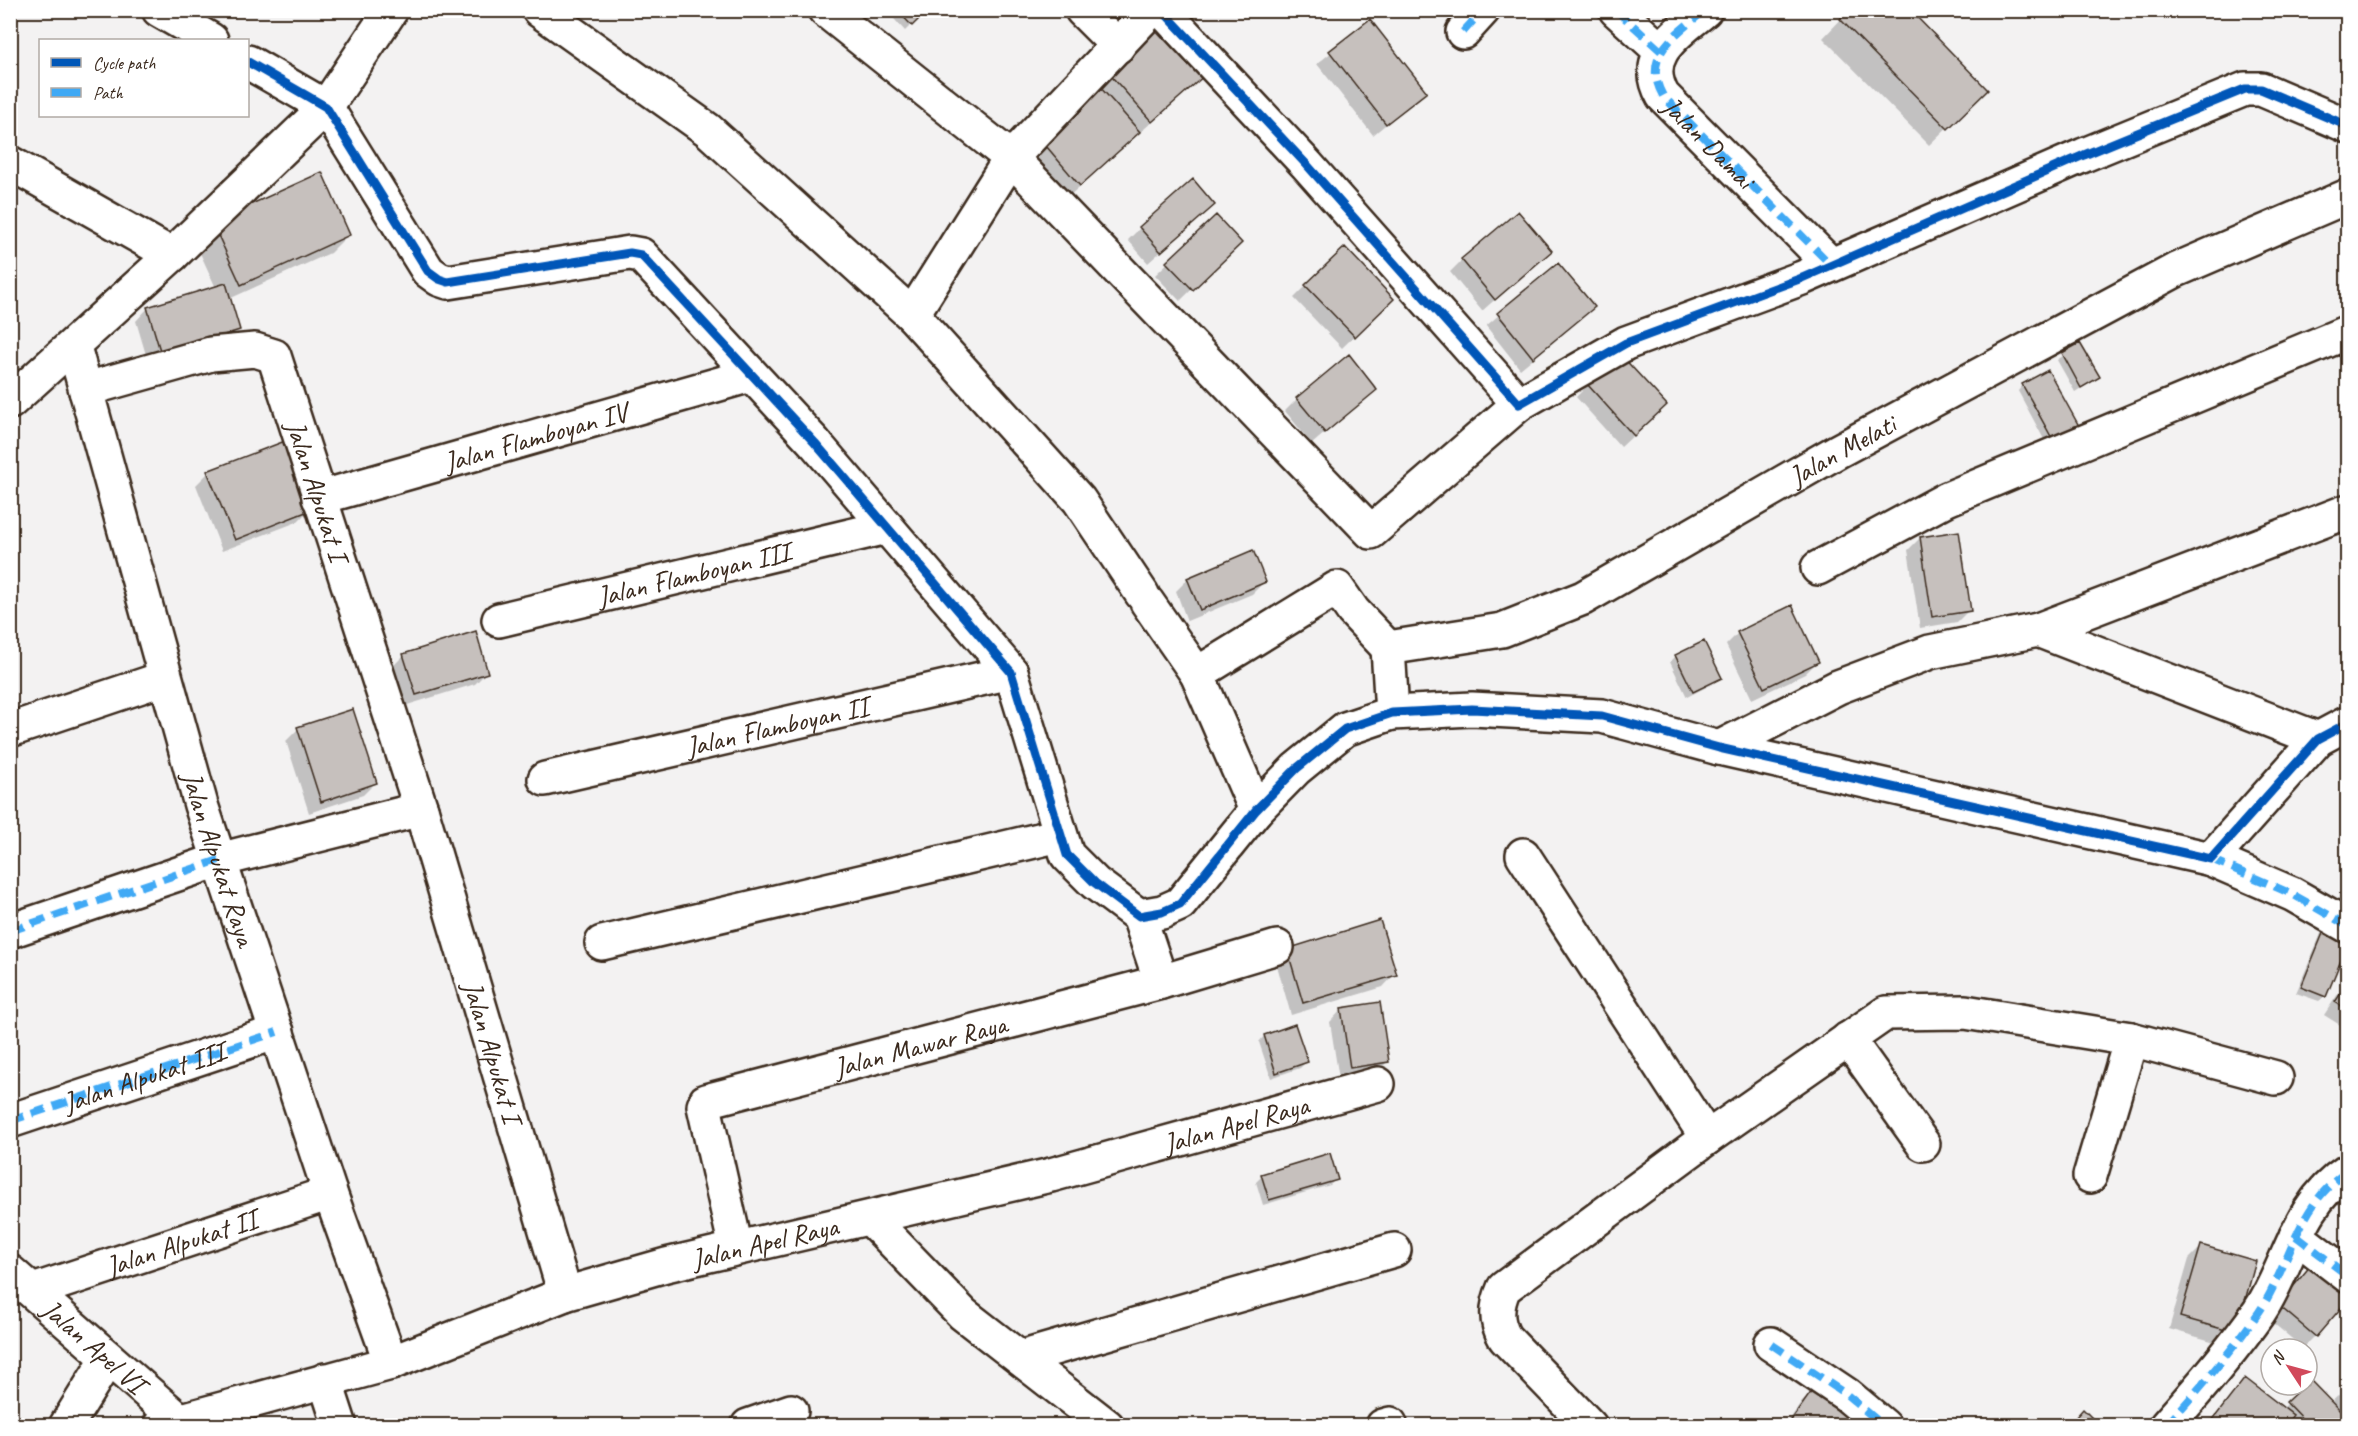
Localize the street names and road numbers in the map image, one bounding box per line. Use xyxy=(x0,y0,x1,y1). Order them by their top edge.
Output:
street label: Jalan Damai xyxy=(1653,87,1765,199)
street label: Jalan Flamboyan IV xyxy=(438,393,636,480)
street label: Jalan Melati xyxy=(1781,405,1905,495)
street label: Jalan Alpukat I xyxy=(277,414,358,571)
street label: Jalan Flamboyan III xyxy=(592,533,799,614)
street label: Jalan Flamboyan II xyxy=(681,687,877,765)
street label: Jalan Alpukat Raya xyxy=(174,766,264,953)
street label: Jalan Alpukat I xyxy=(455,975,532,1132)
street label: Jalan Mawar Raya xyxy=(828,1006,1013,1085)
street label: Jalan Alpukat III xyxy=(57,1032,235,1121)
street label: Jalan Apel Raya xyxy=(1158,1087,1314,1161)
street label: Jalan Alpukat II xyxy=(99,1200,267,1284)
street label: Jalan Apel Raya xyxy=(686,1208,843,1277)
street label: Jalan Apel VI xyxy=(33,1290,157,1405)

